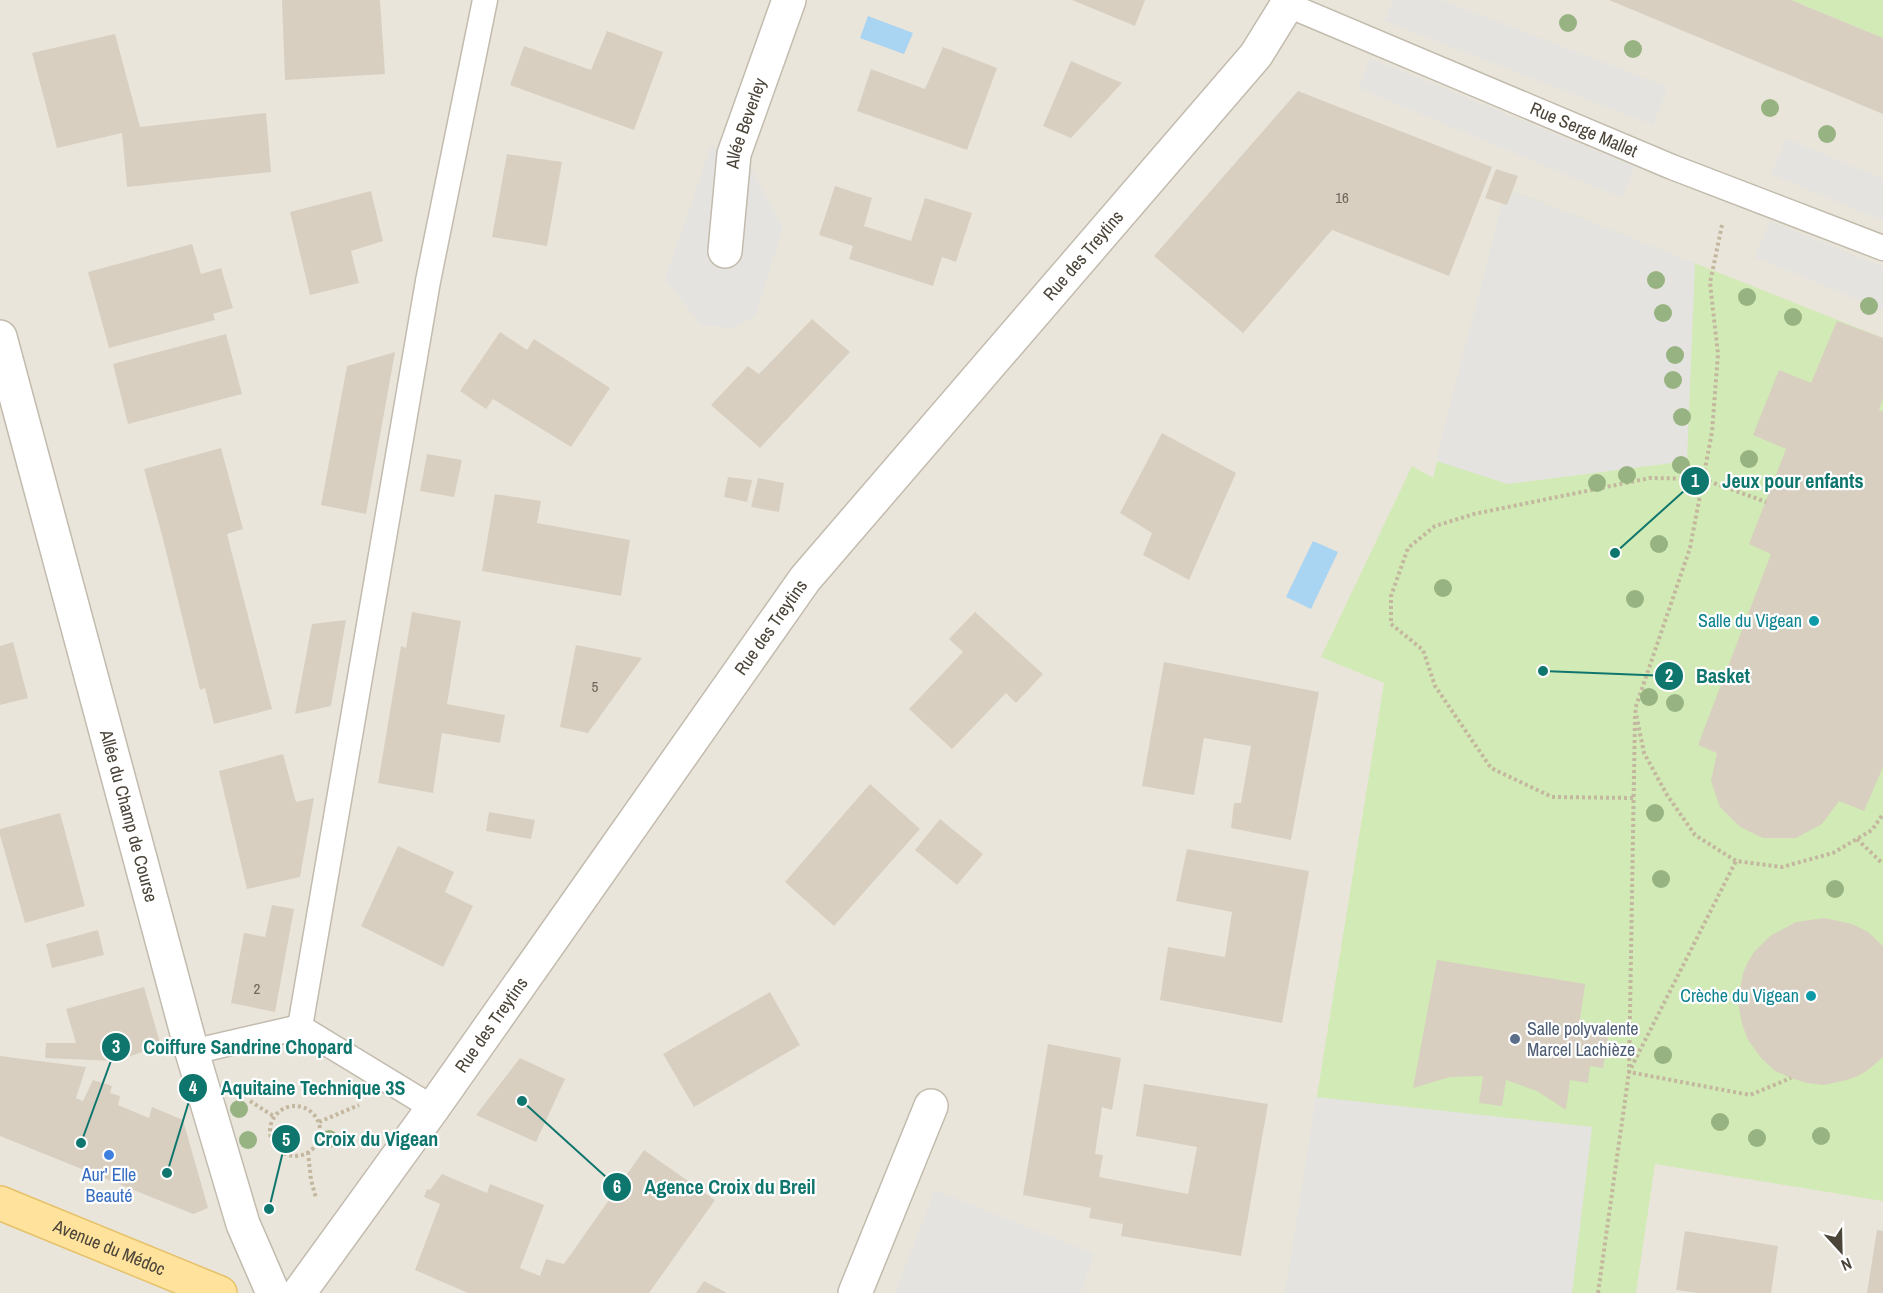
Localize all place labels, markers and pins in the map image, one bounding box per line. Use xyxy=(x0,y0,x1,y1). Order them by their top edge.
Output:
callout: Jeux pour enfants xyxy=(1680,462,1875,500)
place label: Salle du Vigean xyxy=(1698,608,1802,633)
marker: Salle du Vigean xyxy=(1807,614,1821,628)
callout: Basket xyxy=(1654,657,1761,695)
place label: Crèche du Vigean xyxy=(1680,983,1799,1008)
marker: Crèche du Vigean xyxy=(1804,989,1818,1003)
place label: Salle polyvalente Marcel Lachièze xyxy=(1527,1016,1639,1062)
callout: Coiffure Sandrine Chopard xyxy=(101,1028,365,1066)
marker: Salle polyvalente Marcel Lachièze xyxy=(1508,1032,1522,1046)
callout: Aquitaine Technique 3S xyxy=(178,1069,417,1107)
callout: Croix du Vigean xyxy=(271,1120,450,1158)
marker: Aur' Elle Beauté xyxy=(102,1148,116,1162)
place label: Aur' Elle Beauté xyxy=(81,1162,136,1208)
callout: Agence Croix du Breil xyxy=(602,1168,828,1206)

